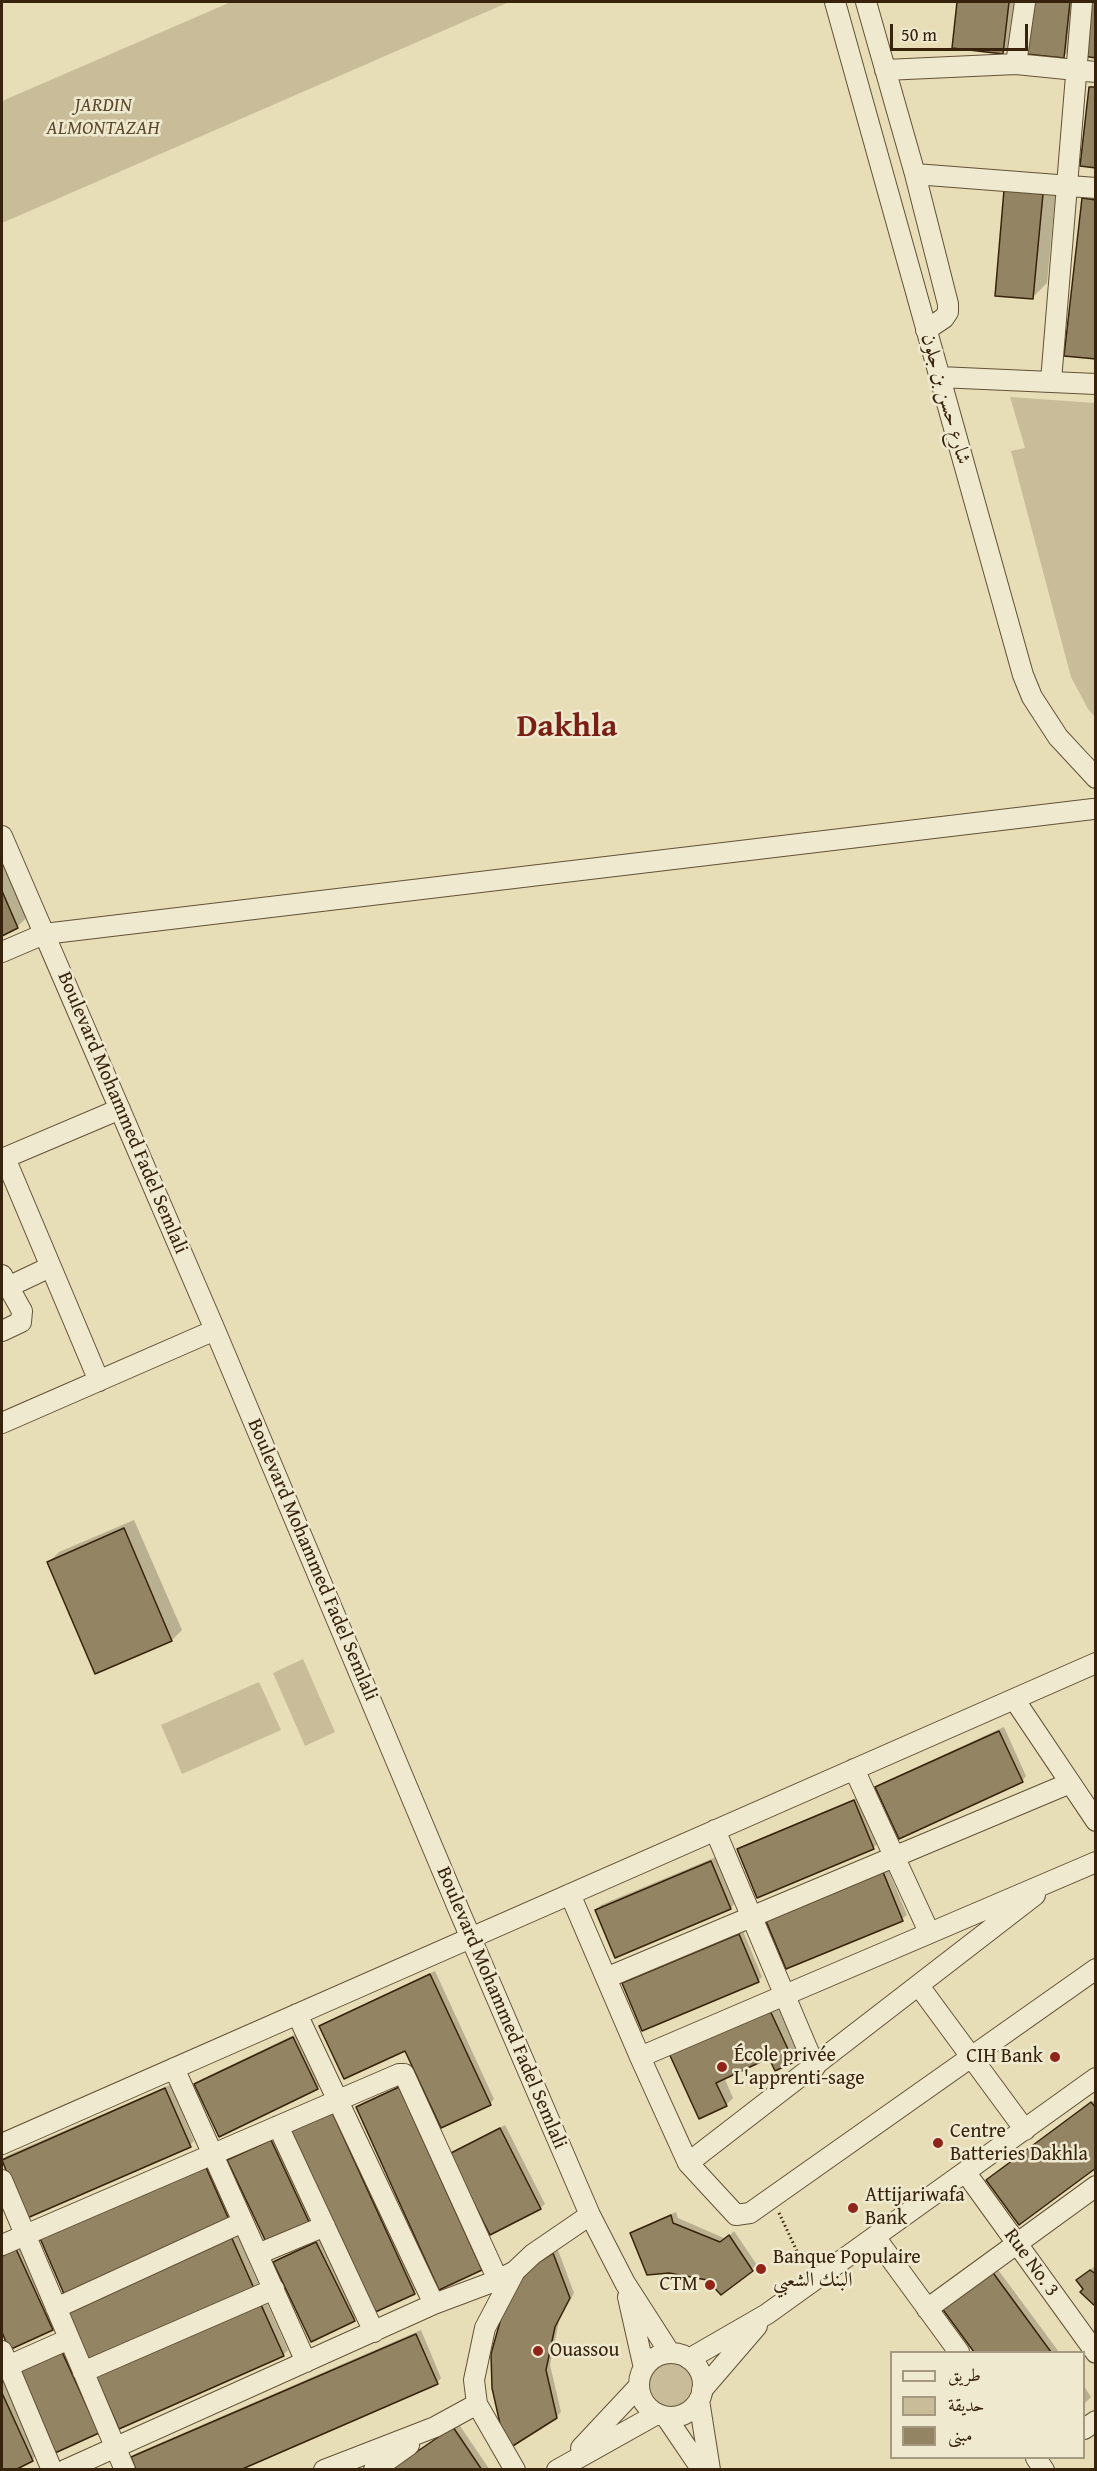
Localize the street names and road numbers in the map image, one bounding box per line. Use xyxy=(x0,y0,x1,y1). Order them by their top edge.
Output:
street label: شارع حسن بن جلون xyxy=(915,331,975,467)
street label: Boulevard Mohammed Fadel Semlali xyxy=(52,968,192,1258)
street label: Boulevard Mohammed Fadel Semlali xyxy=(242,1415,382,1705)
street label: Boulevard Mohammed Fadel Semlali xyxy=(431,1863,571,2153)
street label: Rue No. 3 xyxy=(998,2224,1064,2302)

